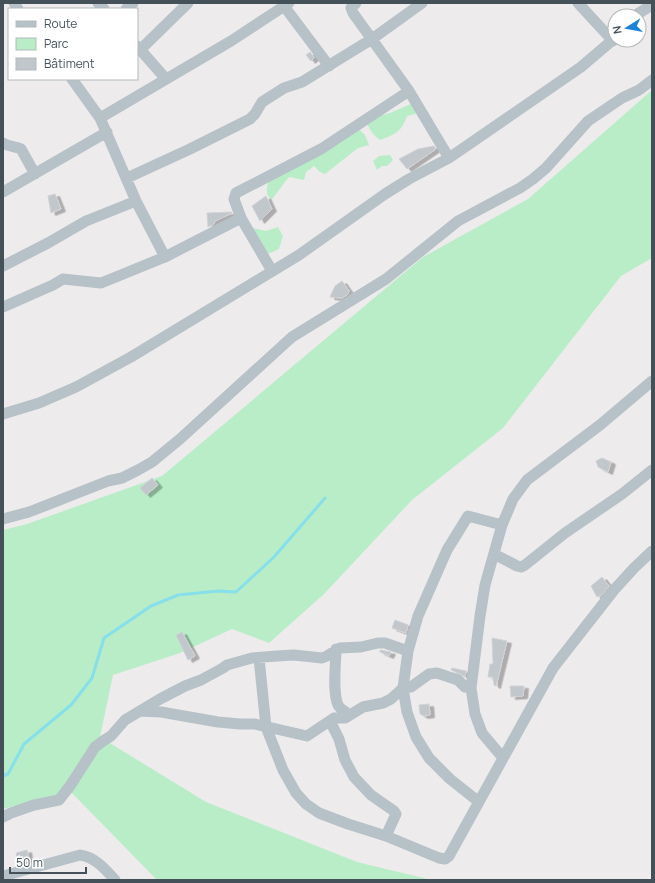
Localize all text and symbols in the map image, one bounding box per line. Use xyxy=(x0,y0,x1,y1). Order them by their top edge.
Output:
legend xyxy=(8,8,138,80)
north arrow xyxy=(607,8,647,48)
text: Route xyxy=(44,15,77,32)
text: N xyxy=(609,25,625,35)
text: Parc xyxy=(44,35,69,52)
text: Bâtiment xyxy=(44,55,95,72)
scale bar xyxy=(10,849,86,875)
text: 50 m xyxy=(16,854,43,871)

